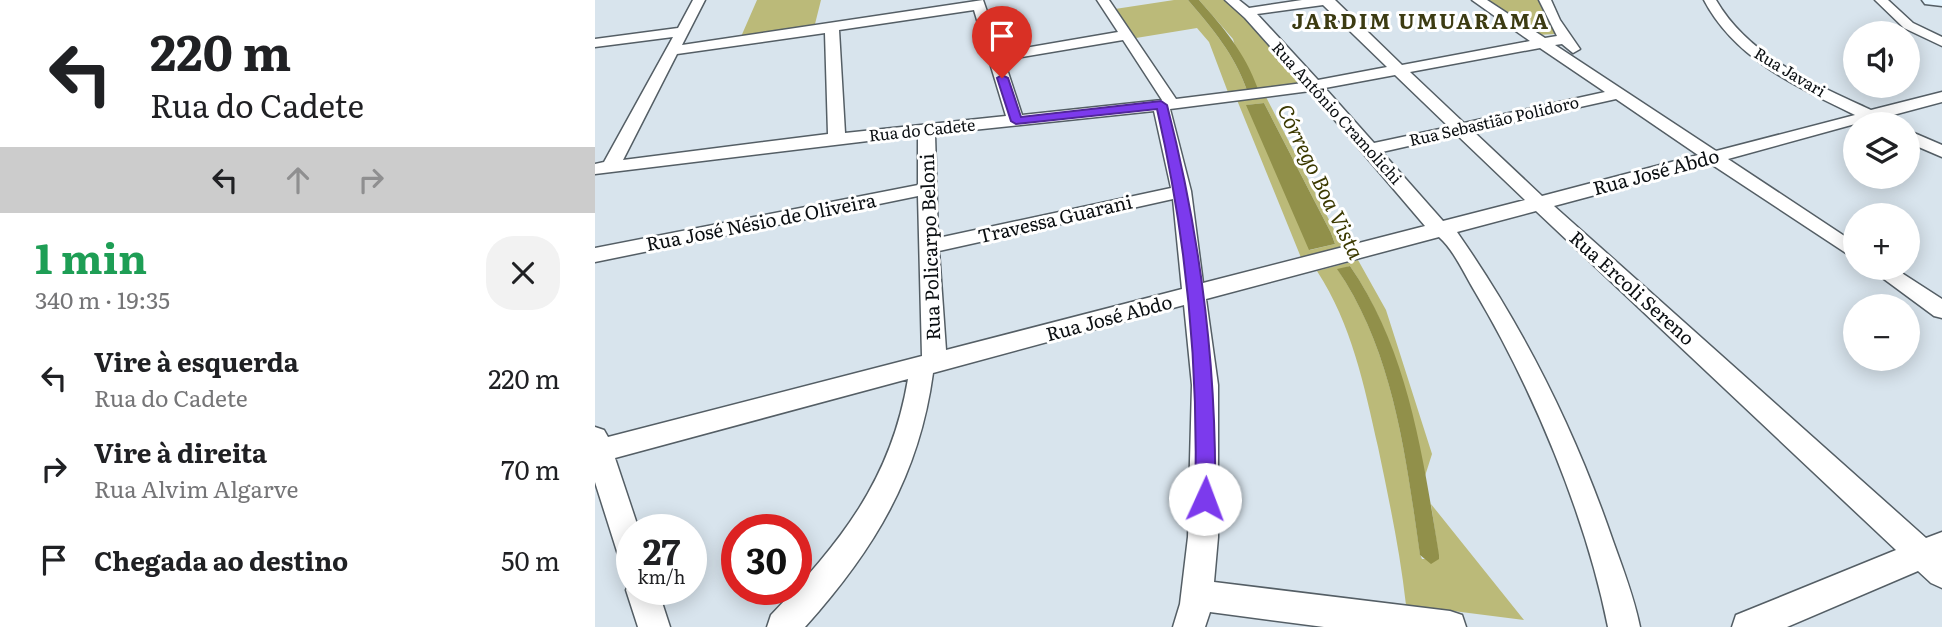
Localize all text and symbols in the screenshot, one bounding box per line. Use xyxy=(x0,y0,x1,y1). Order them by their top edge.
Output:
district label: JARDIM UMUARAMA xyxy=(1292,4,1550,35)
pin xyxy=(972,6,1032,78)
text: 220 m xyxy=(150,13,291,86)
icon: arrive xyxy=(983,17,1021,55)
map controls xyxy=(1843,21,1920,371)
button: sound xyxy=(1843,21,1920,98)
icon: left xyxy=(35,28,126,119)
street label: Rua Antônio Cramolichi xyxy=(1267,36,1408,189)
street label: Rua Javari xyxy=(1750,40,1831,102)
text: Rua do Cadete xyxy=(150,80,364,128)
street label: Rua Sebastião Polidoro xyxy=(1407,89,1581,151)
water label: Córrego Boa Vista xyxy=(1271,98,1373,264)
street label: Rua do Cadete xyxy=(867,111,976,147)
button: layers xyxy=(1843,112,1920,189)
street label: Rua José Abdo xyxy=(1590,141,1722,201)
street label: Rua Policarpo Beloni xyxy=(912,153,946,341)
icon: left xyxy=(206,161,244,199)
icon: ahead xyxy=(279,161,317,199)
icon: right xyxy=(352,161,390,199)
street label: Rua José Nésio de Oliveira xyxy=(643,185,879,257)
street label: Travessa Guarani xyxy=(975,187,1135,249)
button: + xyxy=(1843,203,1920,280)
street label: Rua Ercoli Sereno xyxy=(1564,223,1701,351)
text: 1 min xyxy=(35,225,147,287)
button: close xyxy=(486,236,560,310)
text: 340 m · 19:35 xyxy=(35,282,170,316)
street label: Rua José Abdo xyxy=(1043,287,1175,347)
button: − xyxy=(1843,294,1920,371)
text: Vire à esquerda xyxy=(94,341,299,380)
text: 220 m xyxy=(488,358,560,397)
icon: left xyxy=(35,359,73,397)
text: Rua do Cadete xyxy=(94,380,248,414)
text: Vire à direita xyxy=(94,432,267,471)
text: 70 m xyxy=(501,449,560,488)
icon: right xyxy=(35,450,73,488)
position arrow xyxy=(1168,462,1242,536)
text: Rua Alvim Algarve xyxy=(94,471,299,505)
speed limit sign: 30 xyxy=(721,514,812,605)
text: 27 xyxy=(643,524,680,576)
text: Chegada ao destino xyxy=(94,540,348,579)
text: 50 m xyxy=(501,540,560,579)
icon: arrive xyxy=(35,541,73,579)
text: km/h xyxy=(638,563,685,590)

